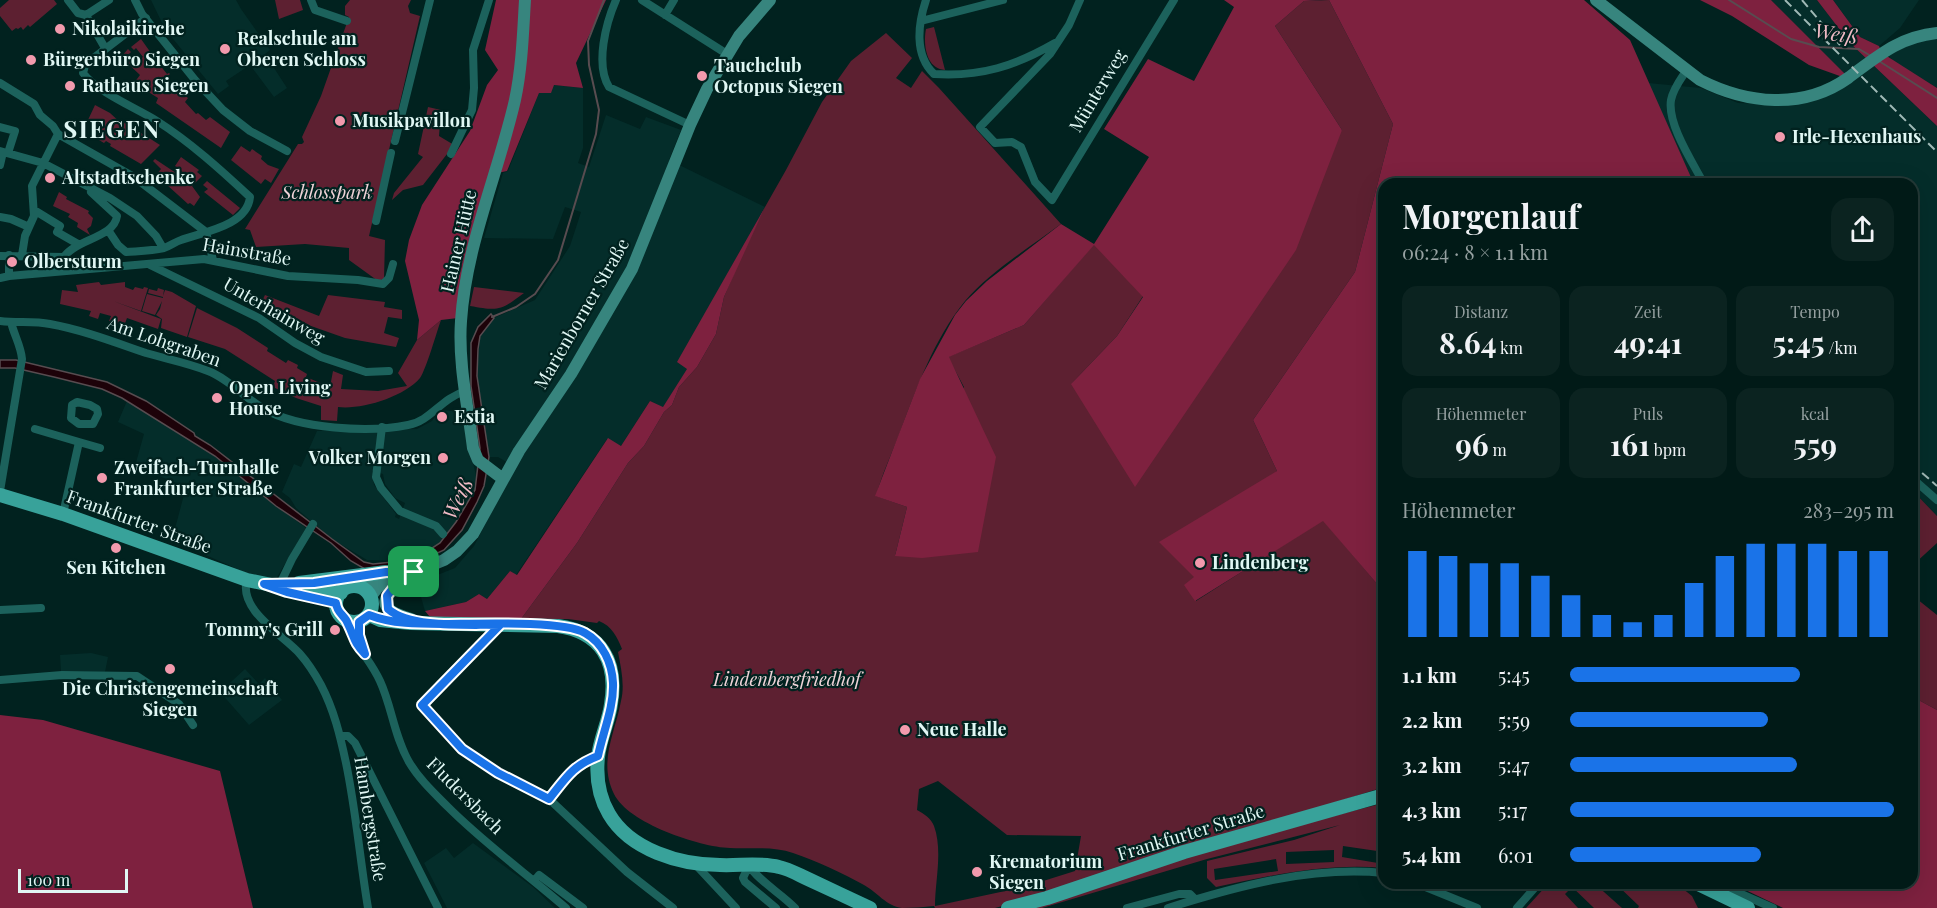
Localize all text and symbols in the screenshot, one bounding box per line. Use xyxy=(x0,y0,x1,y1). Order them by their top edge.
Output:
place label: Nikolaikirche xyxy=(72,16,185,40)
water label: Weiß xyxy=(1813,16,1860,49)
marker: Nikolaikirche xyxy=(53,22,67,36)
place label: Realschule am Oberen Schloss xyxy=(237,26,366,71)
marker: Realschule am Oberen Schloss xyxy=(218,42,232,56)
street label: Münterweg xyxy=(1063,44,1132,136)
place label: Bürgerbüro Siegen xyxy=(43,47,200,71)
marker: Bürgerbüro Siegen xyxy=(24,53,38,67)
place label: Tauchclub Octopus Siegen xyxy=(714,53,843,98)
marker: Tauchclub Octopus Siegen xyxy=(695,69,709,83)
place label: Rathaus Siegen xyxy=(82,73,209,97)
marker: Rathaus Siegen xyxy=(63,79,77,93)
place label: Musikpavillon xyxy=(352,108,471,132)
district label: SIEGEN xyxy=(63,112,161,144)
marker: Musikpavillon xyxy=(333,114,347,128)
place label: Irle-Hexenhaus xyxy=(1792,124,1921,148)
marker: Irle-Hexenhaus xyxy=(1773,130,1787,144)
place label: Altstadtschenke xyxy=(61,165,194,189)
marker: Altstadtschenke xyxy=(43,171,57,185)
park label: Schlosspark xyxy=(280,180,373,204)
street label: Hainer Hütte xyxy=(435,187,482,295)
text: Morgenlauf xyxy=(1402,193,1579,237)
button: share xyxy=(1831,198,1894,261)
street label: Hainstraße xyxy=(201,231,293,271)
street label: Marienborner Straße xyxy=(528,234,634,393)
text: 06:24 · 8 × 1.1 km xyxy=(1402,238,1548,265)
place label: Olbersturm xyxy=(24,249,123,273)
marker: Olbersturm xyxy=(5,255,19,269)
street label: Unterhainweg xyxy=(219,271,330,349)
text: Distanz xyxy=(1454,301,1508,322)
text: Zeit xyxy=(1634,301,1662,322)
text: Tempo xyxy=(1790,301,1840,322)
street label: Am Lohgraben xyxy=(103,310,225,372)
text: 8.64 xyxy=(1439,322,1497,362)
text: 49:41 xyxy=(1614,322,1682,362)
text: 5:45 xyxy=(1772,322,1825,362)
text: km xyxy=(1497,337,1523,358)
text: /km xyxy=(1825,337,1858,358)
place label: Open Living House xyxy=(229,375,331,420)
marker: Open Living House xyxy=(210,391,224,405)
text: Höhenmeter xyxy=(1436,403,1526,424)
text: Puls xyxy=(1633,403,1663,424)
text: kcal xyxy=(1801,403,1829,424)
place label: Estia xyxy=(454,404,496,428)
marker: Estia xyxy=(435,410,449,424)
text: 96 xyxy=(1455,424,1489,464)
text: 161 xyxy=(1610,424,1650,464)
text: 559 xyxy=(1793,424,1837,464)
text: m xyxy=(1489,439,1507,460)
text: bpm xyxy=(1650,439,1686,460)
place label: Volker Morgen xyxy=(308,445,431,469)
marker: Volker Morgen xyxy=(436,451,450,465)
place label: Zweifach-Turnhalle Frankfurter Straße xyxy=(114,455,279,500)
marker: Zweifach-Turnhalle Frankfurter Straße xyxy=(95,471,109,485)
water label: Weiß xyxy=(435,473,478,524)
street label: Frankfurter Straße xyxy=(64,484,215,558)
text: Höhenmeter xyxy=(1402,496,1515,523)
text: 283–295 m xyxy=(1803,496,1894,523)
marker: Sen Kitchen xyxy=(109,541,123,555)
pin xyxy=(388,546,439,597)
place label: Lindenberg xyxy=(1212,550,1308,574)
place label: Sen Kitchen xyxy=(66,555,166,579)
icon: arrive xyxy=(397,555,430,588)
marker: Lindenberg xyxy=(1193,556,1207,570)
place label: Tommy's Grill xyxy=(205,617,323,641)
marker: Tommy's Grill xyxy=(328,623,342,637)
text: 1.1 km xyxy=(1402,661,1457,688)
text: 5:45 xyxy=(1498,661,1530,688)
marker: Die Christengemeinschaft Siegen xyxy=(163,662,177,676)
park label: Lindenbergfriedhof xyxy=(712,667,864,691)
place label: Die Christengemeinschaft Siegen xyxy=(62,676,279,721)
text: 2.2 km xyxy=(1402,706,1462,733)
text: 5:59 xyxy=(1498,706,1530,733)
place label: Neue Halle xyxy=(917,717,1007,741)
marker: Neue Halle xyxy=(898,723,912,737)
text: 3.2 km xyxy=(1402,751,1462,778)
text: 5:47 xyxy=(1498,751,1529,778)
street label: Fludersbach xyxy=(422,752,510,839)
street label: Hambergstraße xyxy=(349,755,393,883)
text: 4.3 km xyxy=(1402,796,1461,823)
text: 5:17 xyxy=(1498,796,1527,823)
street label: Frankfurter Straße xyxy=(1114,798,1267,866)
text: 5.4 km xyxy=(1402,841,1461,868)
text: 6:01 xyxy=(1498,841,1533,868)
place label: Krematorium Siegen xyxy=(989,849,1103,894)
marker: Krematorium Siegen xyxy=(970,865,984,879)
scale bar xyxy=(18,866,128,894)
text: 100 m xyxy=(27,869,70,890)

